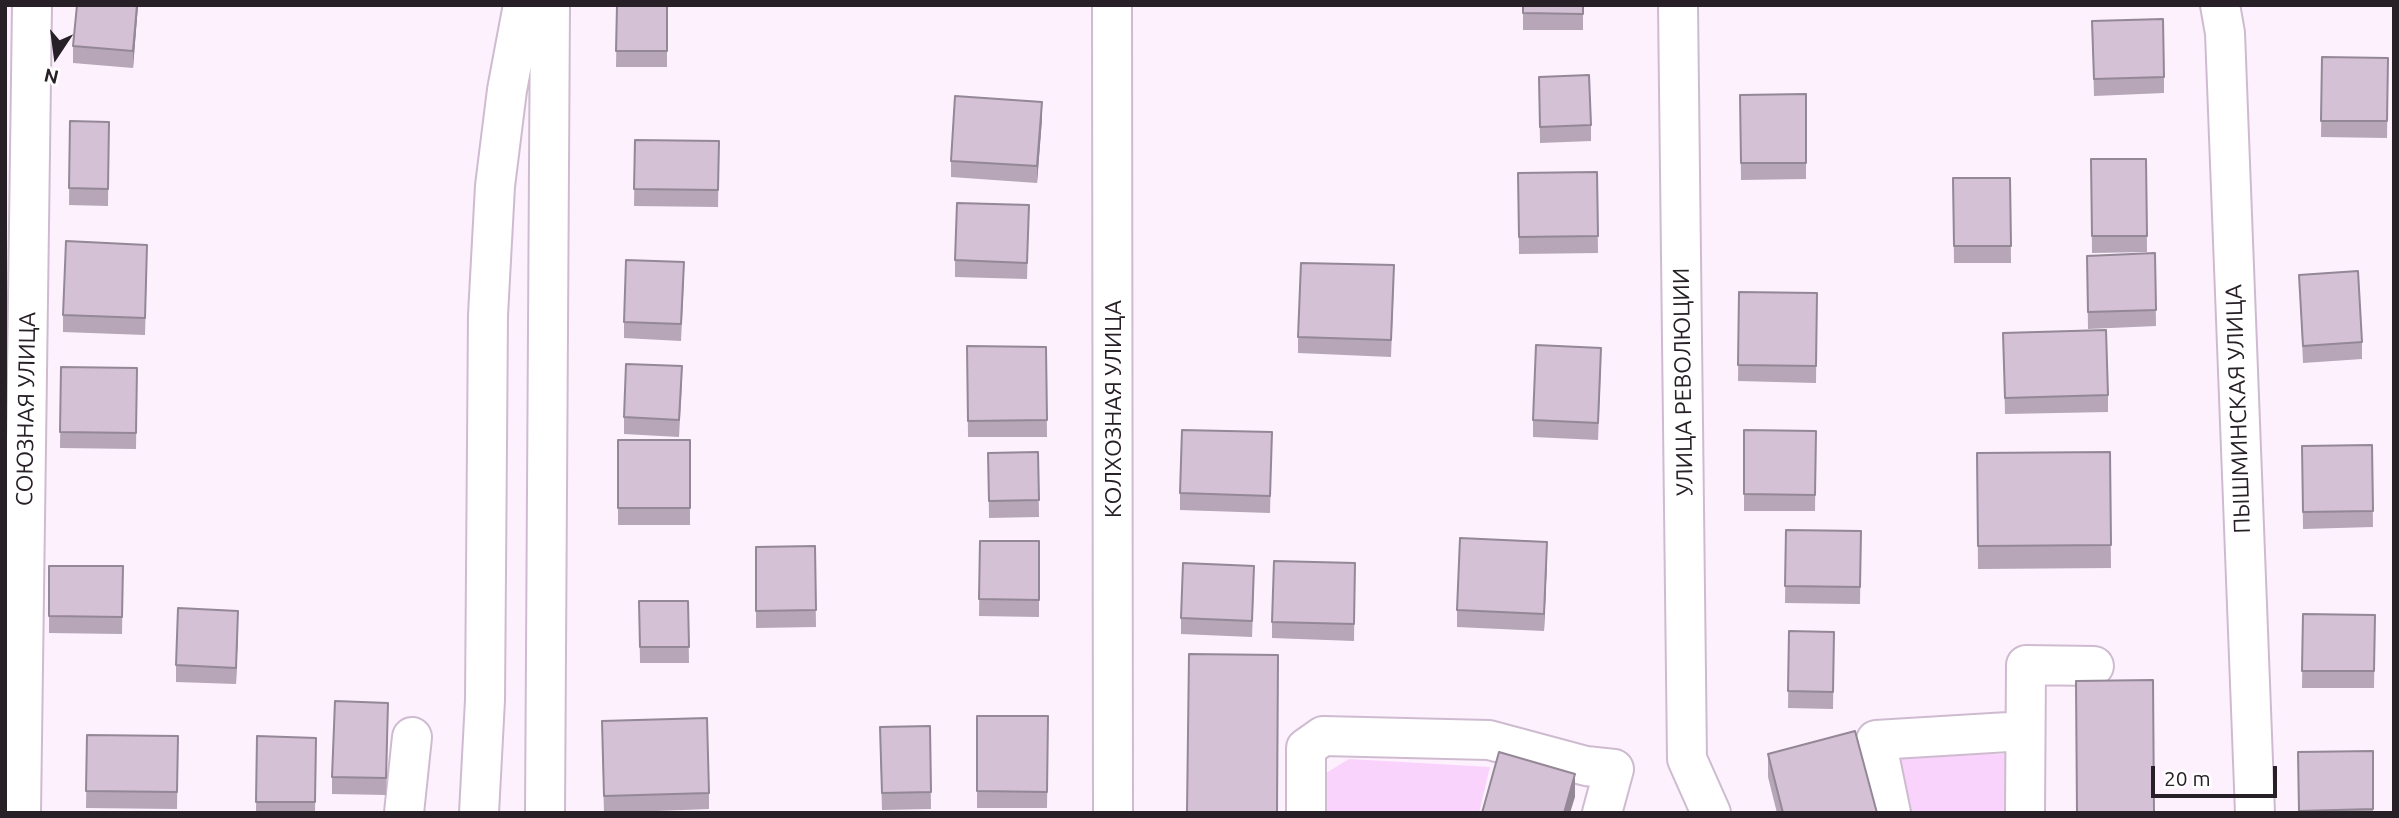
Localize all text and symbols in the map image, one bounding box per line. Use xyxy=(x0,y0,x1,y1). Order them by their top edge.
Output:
north arrow xyxy=(21,21,91,91)
text: N xyxy=(42,64,61,89)
street label: УЛИЦА РЕВОЛЮЦИИ xyxy=(1667,268,1699,496)
street label: ПЫШМИНСКАЯ УЛИЦА xyxy=(2220,284,2256,534)
street label: КОЛХОЗНАЯ УЛИЦА xyxy=(1099,300,1127,518)
street label: СОЮЗНАЯ УЛИЦА xyxy=(11,312,41,506)
scale bar xyxy=(2154,752,2280,796)
text: 20 m xyxy=(2164,766,2211,790)

